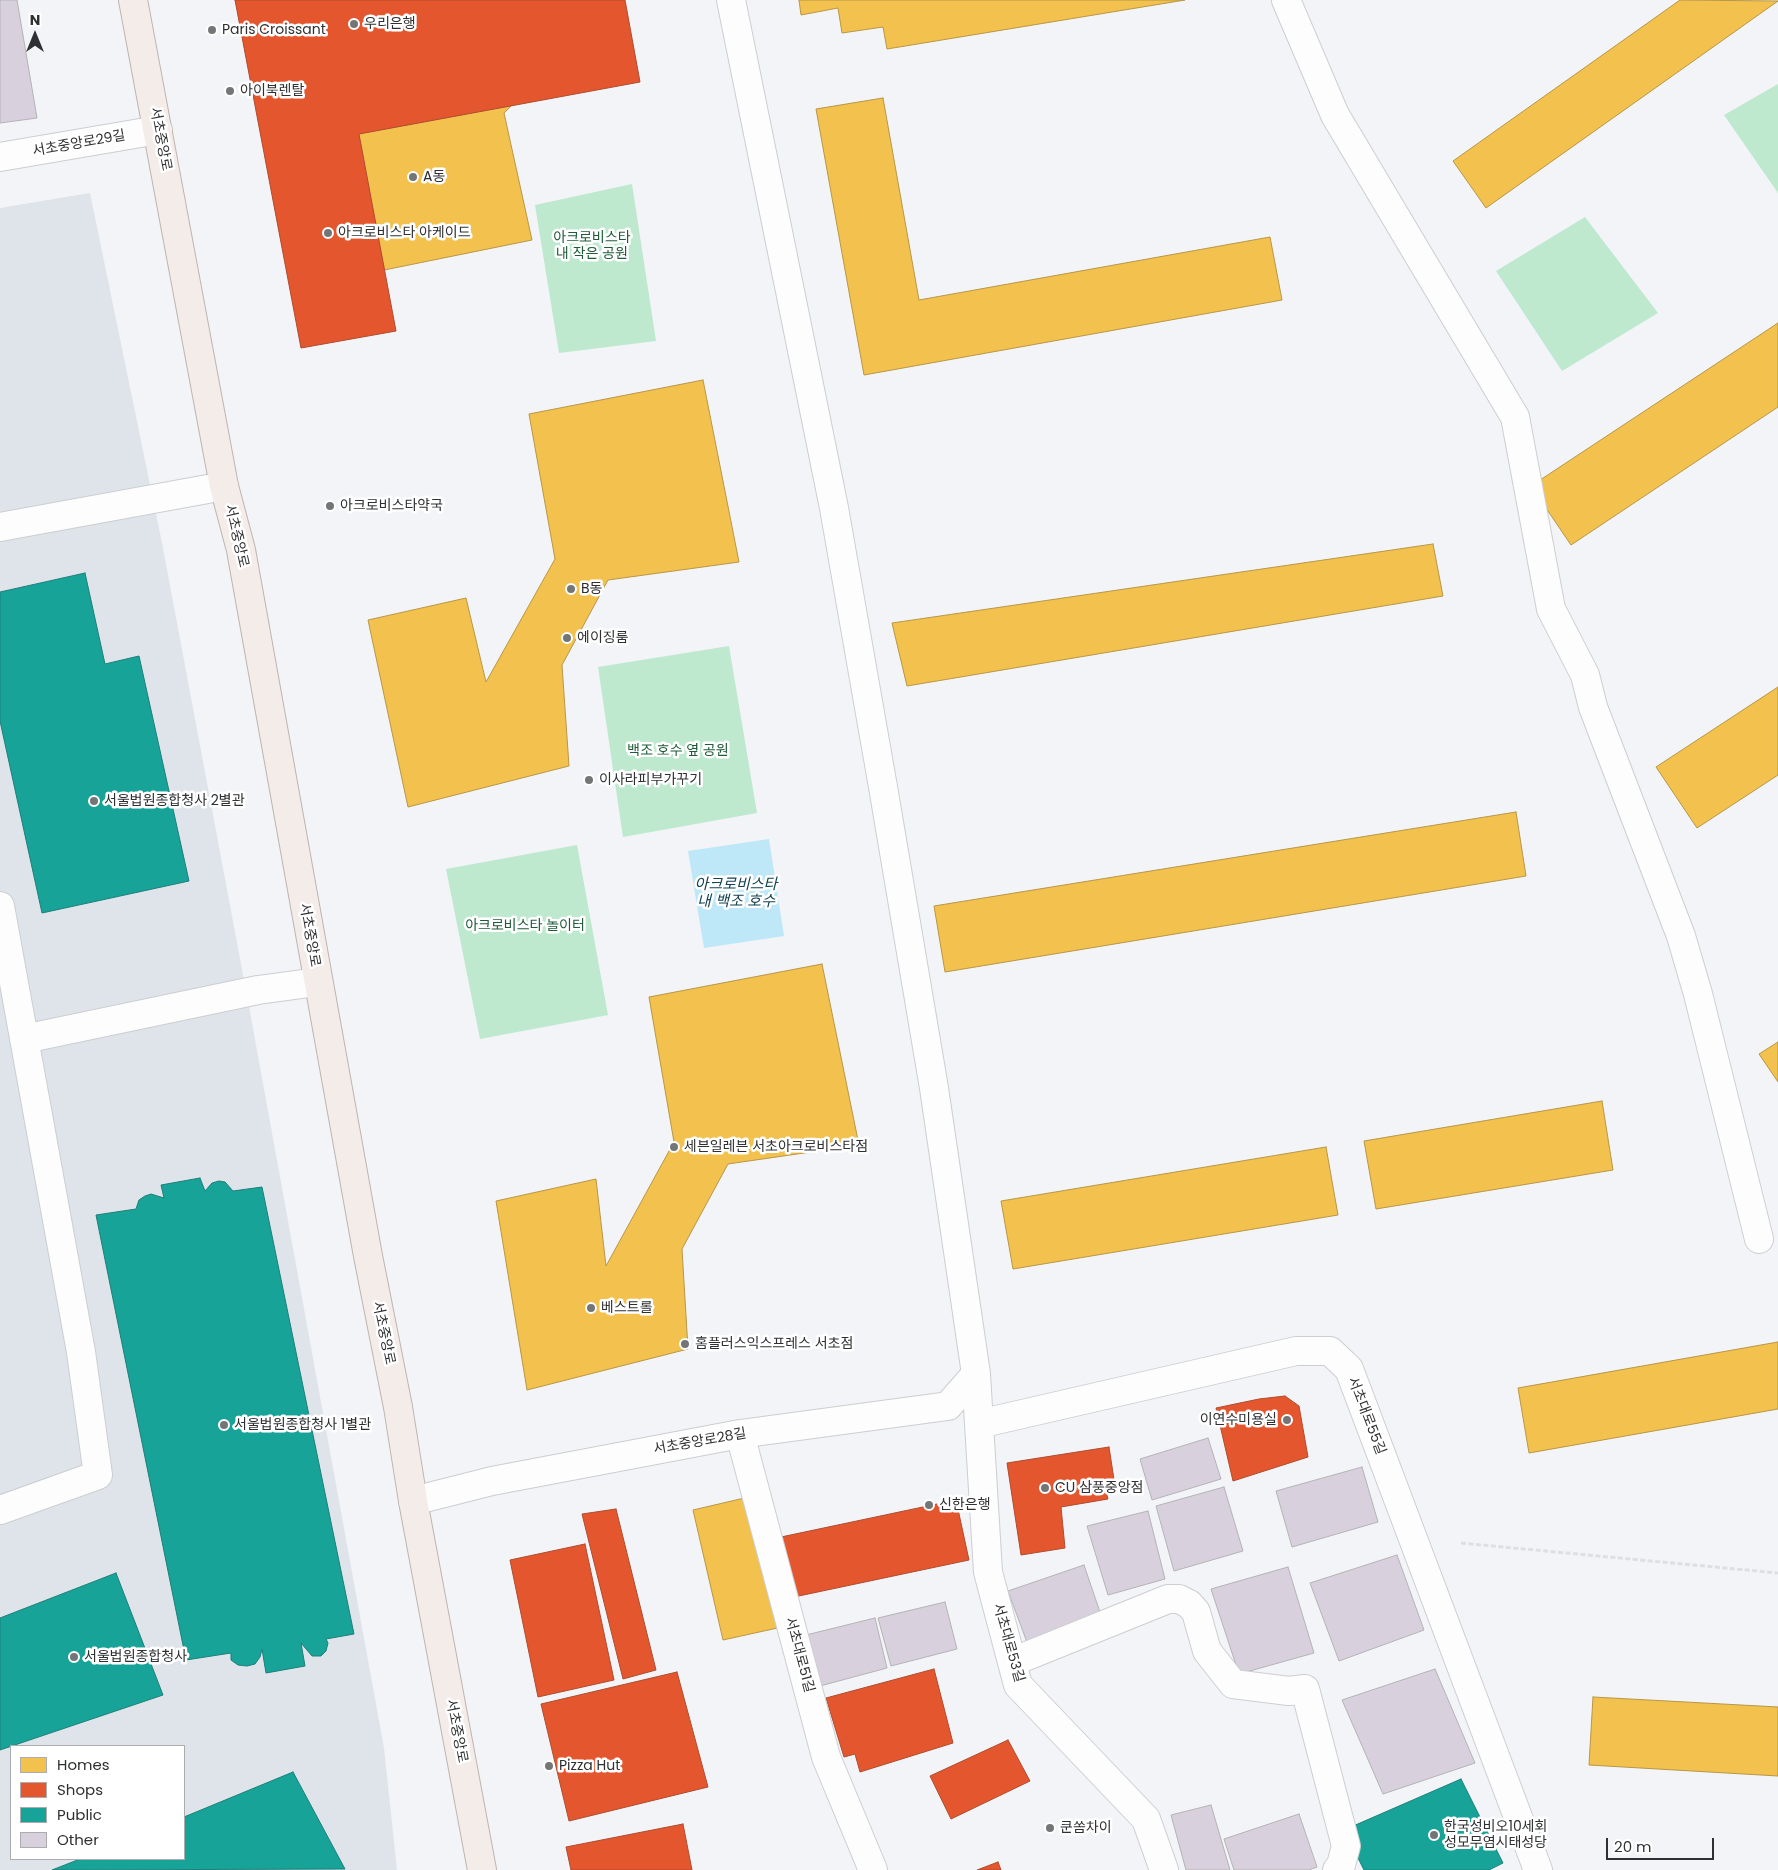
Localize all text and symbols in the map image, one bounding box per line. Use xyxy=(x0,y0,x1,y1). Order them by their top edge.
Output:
north arrow xyxy=(10,10,60,60)
text: N xyxy=(30,10,40,30)
place label: 우리은행 xyxy=(364,16,416,32)
marker: 우리은행 xyxy=(348,18,360,30)
place label: Paris Croissant xyxy=(222,22,326,38)
marker: Paris Croissant xyxy=(206,24,218,36)
place label: 아이북렌탈 xyxy=(240,83,304,99)
marker: 아이북렌탈 xyxy=(224,85,236,97)
street label: 서초중앙로 xyxy=(146,106,174,172)
street label: 서초중앙로29길 xyxy=(31,128,127,160)
place label: A동 xyxy=(423,169,445,185)
marker: A동 xyxy=(407,171,419,183)
place label: 아크로비스타 아케이드 xyxy=(338,225,471,241)
marker: 아크로비스타 아케이드 xyxy=(322,227,334,239)
park label: 아크로비스타 내 작은 공원 xyxy=(553,230,631,262)
place label: 아크로비스타약국 xyxy=(340,498,443,514)
marker: 아크로비스타약국 xyxy=(324,500,336,512)
street label: 서초중앙로 xyxy=(221,503,251,569)
place label: B동 xyxy=(581,581,602,597)
marker: B동 xyxy=(565,583,577,595)
place label: 에이징룸 xyxy=(577,630,629,646)
marker: 에이징룸 xyxy=(561,632,573,644)
park label: 백조 호수 옆 공원 xyxy=(627,743,729,759)
place label: 이사라피부가꾸기 xyxy=(599,772,702,788)
marker: 이사라피부가꾸기 xyxy=(583,774,595,786)
place label: 서울법원종합청사 2별관 xyxy=(104,793,245,809)
marker: 서울법원종합청사 2별관 xyxy=(88,795,100,807)
water label: 아크로비스타 내 백조 호수 xyxy=(695,876,777,911)
street label: 서초중앙로 xyxy=(295,902,323,968)
park label: 아크로비스타 놀이터 xyxy=(465,918,585,934)
place label: 세븐일레븐 서초아크로비스타점 xyxy=(684,1139,868,1155)
marker: 세븐일레븐 서초아크로비스타점 xyxy=(668,1141,680,1153)
street label: 서초중앙로 xyxy=(368,1300,398,1366)
place label: 베스트롤 xyxy=(601,1300,653,1316)
marker: 베스트롤 xyxy=(585,1302,597,1314)
place label: 홈플러스익스프레스 서초점 xyxy=(695,1336,853,1352)
marker: 홈플러스익스프레스 서초점 xyxy=(679,1338,691,1350)
street label: 서초대로55길 xyxy=(1343,1375,1389,1457)
place label: 이연수미용실 xyxy=(1200,1412,1277,1428)
marker: 이연수미용실 xyxy=(1281,1414,1293,1426)
place label: 서울법원종합청사 1별관 xyxy=(234,1417,371,1433)
marker: 서울법원종합청사 1별관 xyxy=(218,1419,230,1431)
street label: 서초중앙로28길 xyxy=(652,1426,748,1458)
place label: CU 삼풍중앙점 xyxy=(1055,1480,1143,1496)
marker: CU 삼풍중앙점 xyxy=(1039,1482,1051,1494)
place label: 신한은행 xyxy=(939,1497,991,1513)
marker: 신한은행 xyxy=(923,1499,935,1511)
street label: 서초대로53길 xyxy=(989,1602,1027,1684)
street label: 서초대로51길 xyxy=(781,1615,817,1695)
place label: 서울법원종합청사 xyxy=(84,1649,187,1665)
marker: 서울법원종합청사 xyxy=(68,1651,80,1663)
street label: 서초중앙로 xyxy=(442,1698,470,1764)
legend xyxy=(10,1745,185,1860)
text: Homes xyxy=(57,1754,110,1775)
place label: Pizza Hut xyxy=(559,1758,620,1774)
marker: Pizza Hut xyxy=(543,1760,555,1772)
text: Shops xyxy=(57,1779,103,1800)
text: Public xyxy=(57,1804,102,1825)
place label: 한국성비오10세회 성모무염시태성당 xyxy=(1444,1819,1547,1851)
place label: 쿤쏨차이 xyxy=(1060,1820,1112,1836)
marker: 쿤쏨차이 xyxy=(1044,1822,1056,1834)
scale bar xyxy=(1608,1828,1716,1860)
text: Other xyxy=(57,1829,99,1850)
marker: 한국성비오10세회 성모무염시태성당 xyxy=(1428,1829,1440,1841)
text: 20 m xyxy=(1614,1836,1652,1857)

